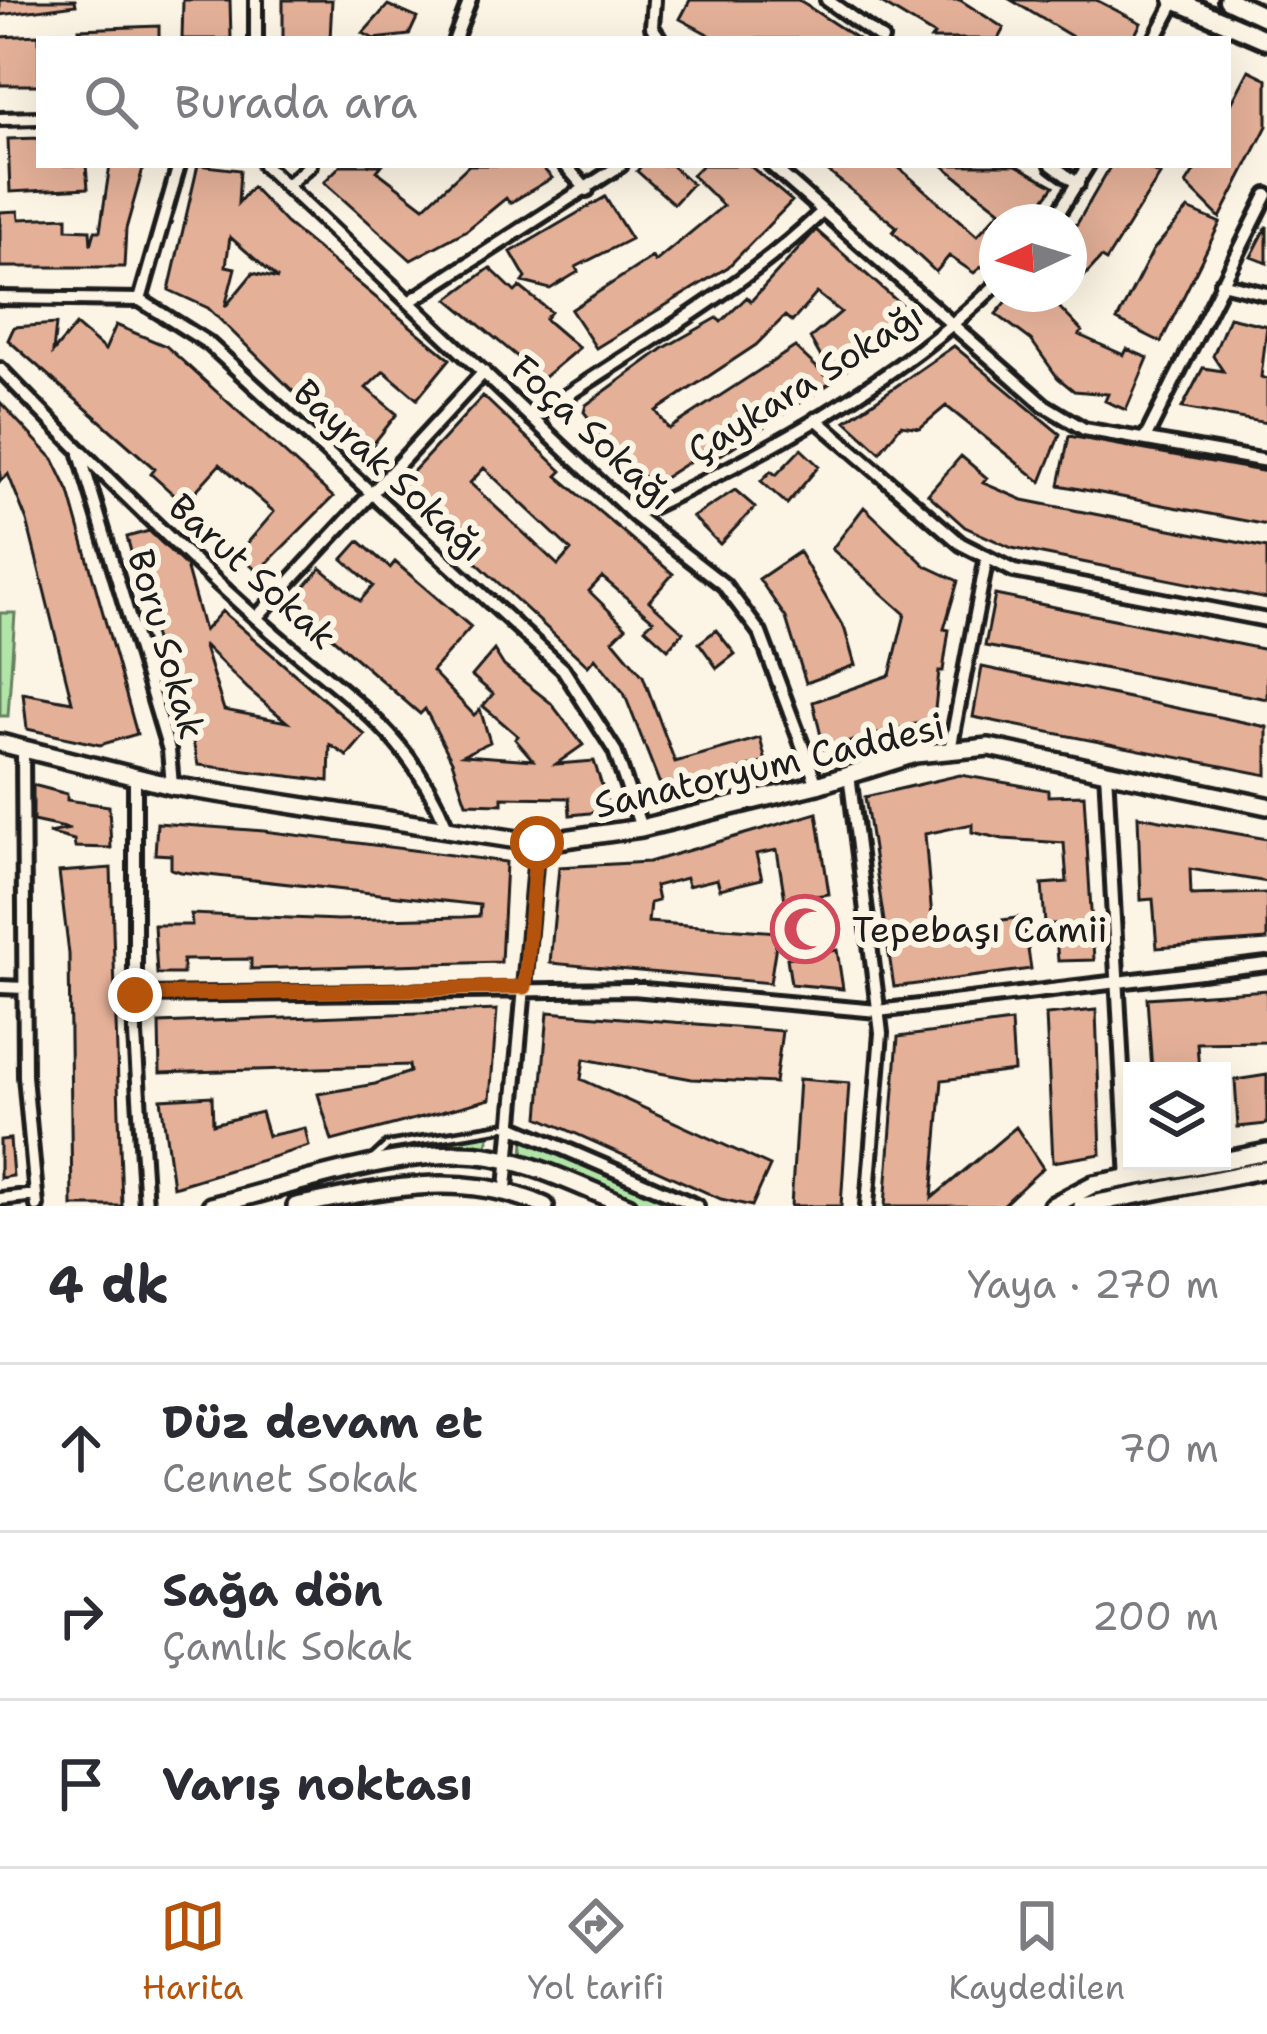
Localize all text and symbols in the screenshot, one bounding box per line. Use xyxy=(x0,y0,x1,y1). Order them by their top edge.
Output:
search box xyxy=(36,36,1231,168)
icon: search xyxy=(78,69,144,135)
text: Burada ara xyxy=(174,72,417,132)
north arrow xyxy=(979,204,1087,312)
street label: Çaykara Sokağı xyxy=(678,290,932,475)
street label: Foça Sokağı xyxy=(500,344,685,521)
street label: Bayrak Sokağı xyxy=(283,368,497,573)
street label: Barut Sokak xyxy=(158,483,347,660)
street label: Boru Sokak xyxy=(116,544,217,745)
street label: Sanatoryum Caddesi xyxy=(589,701,949,830)
route start xyxy=(510,816,564,870)
mosque icon: Tepebaşı Camii xyxy=(770,894,840,964)
place label: Tepebaşı Camii xyxy=(852,905,1108,954)
route end xyxy=(108,968,162,1022)
map controls xyxy=(1123,1062,1231,1170)
button: layers xyxy=(1123,1062,1231,1170)
text: 4 dk xyxy=(48,1250,169,1318)
text: Yaya · 270 m xyxy=(967,1258,1219,1310)
text: Düz devam et xyxy=(162,1392,483,1452)
icon: ahead xyxy=(48,1415,114,1481)
text: 70 m xyxy=(1118,1422,1219,1474)
text: Cennet Sokak xyxy=(162,1452,419,1504)
text: Sağa dön xyxy=(162,1560,383,1620)
icon: right xyxy=(48,1583,114,1649)
text: 200 m xyxy=(1092,1590,1219,1642)
text: Çamlık Sokak xyxy=(162,1620,413,1672)
icon: arrive xyxy=(48,1751,114,1817)
text: Varış noktası xyxy=(162,1754,473,1814)
tab: Harita xyxy=(142,1893,243,2010)
tab: Yol tarifi xyxy=(527,1893,664,2010)
tab: Kaydedilen xyxy=(949,1893,1125,2010)

